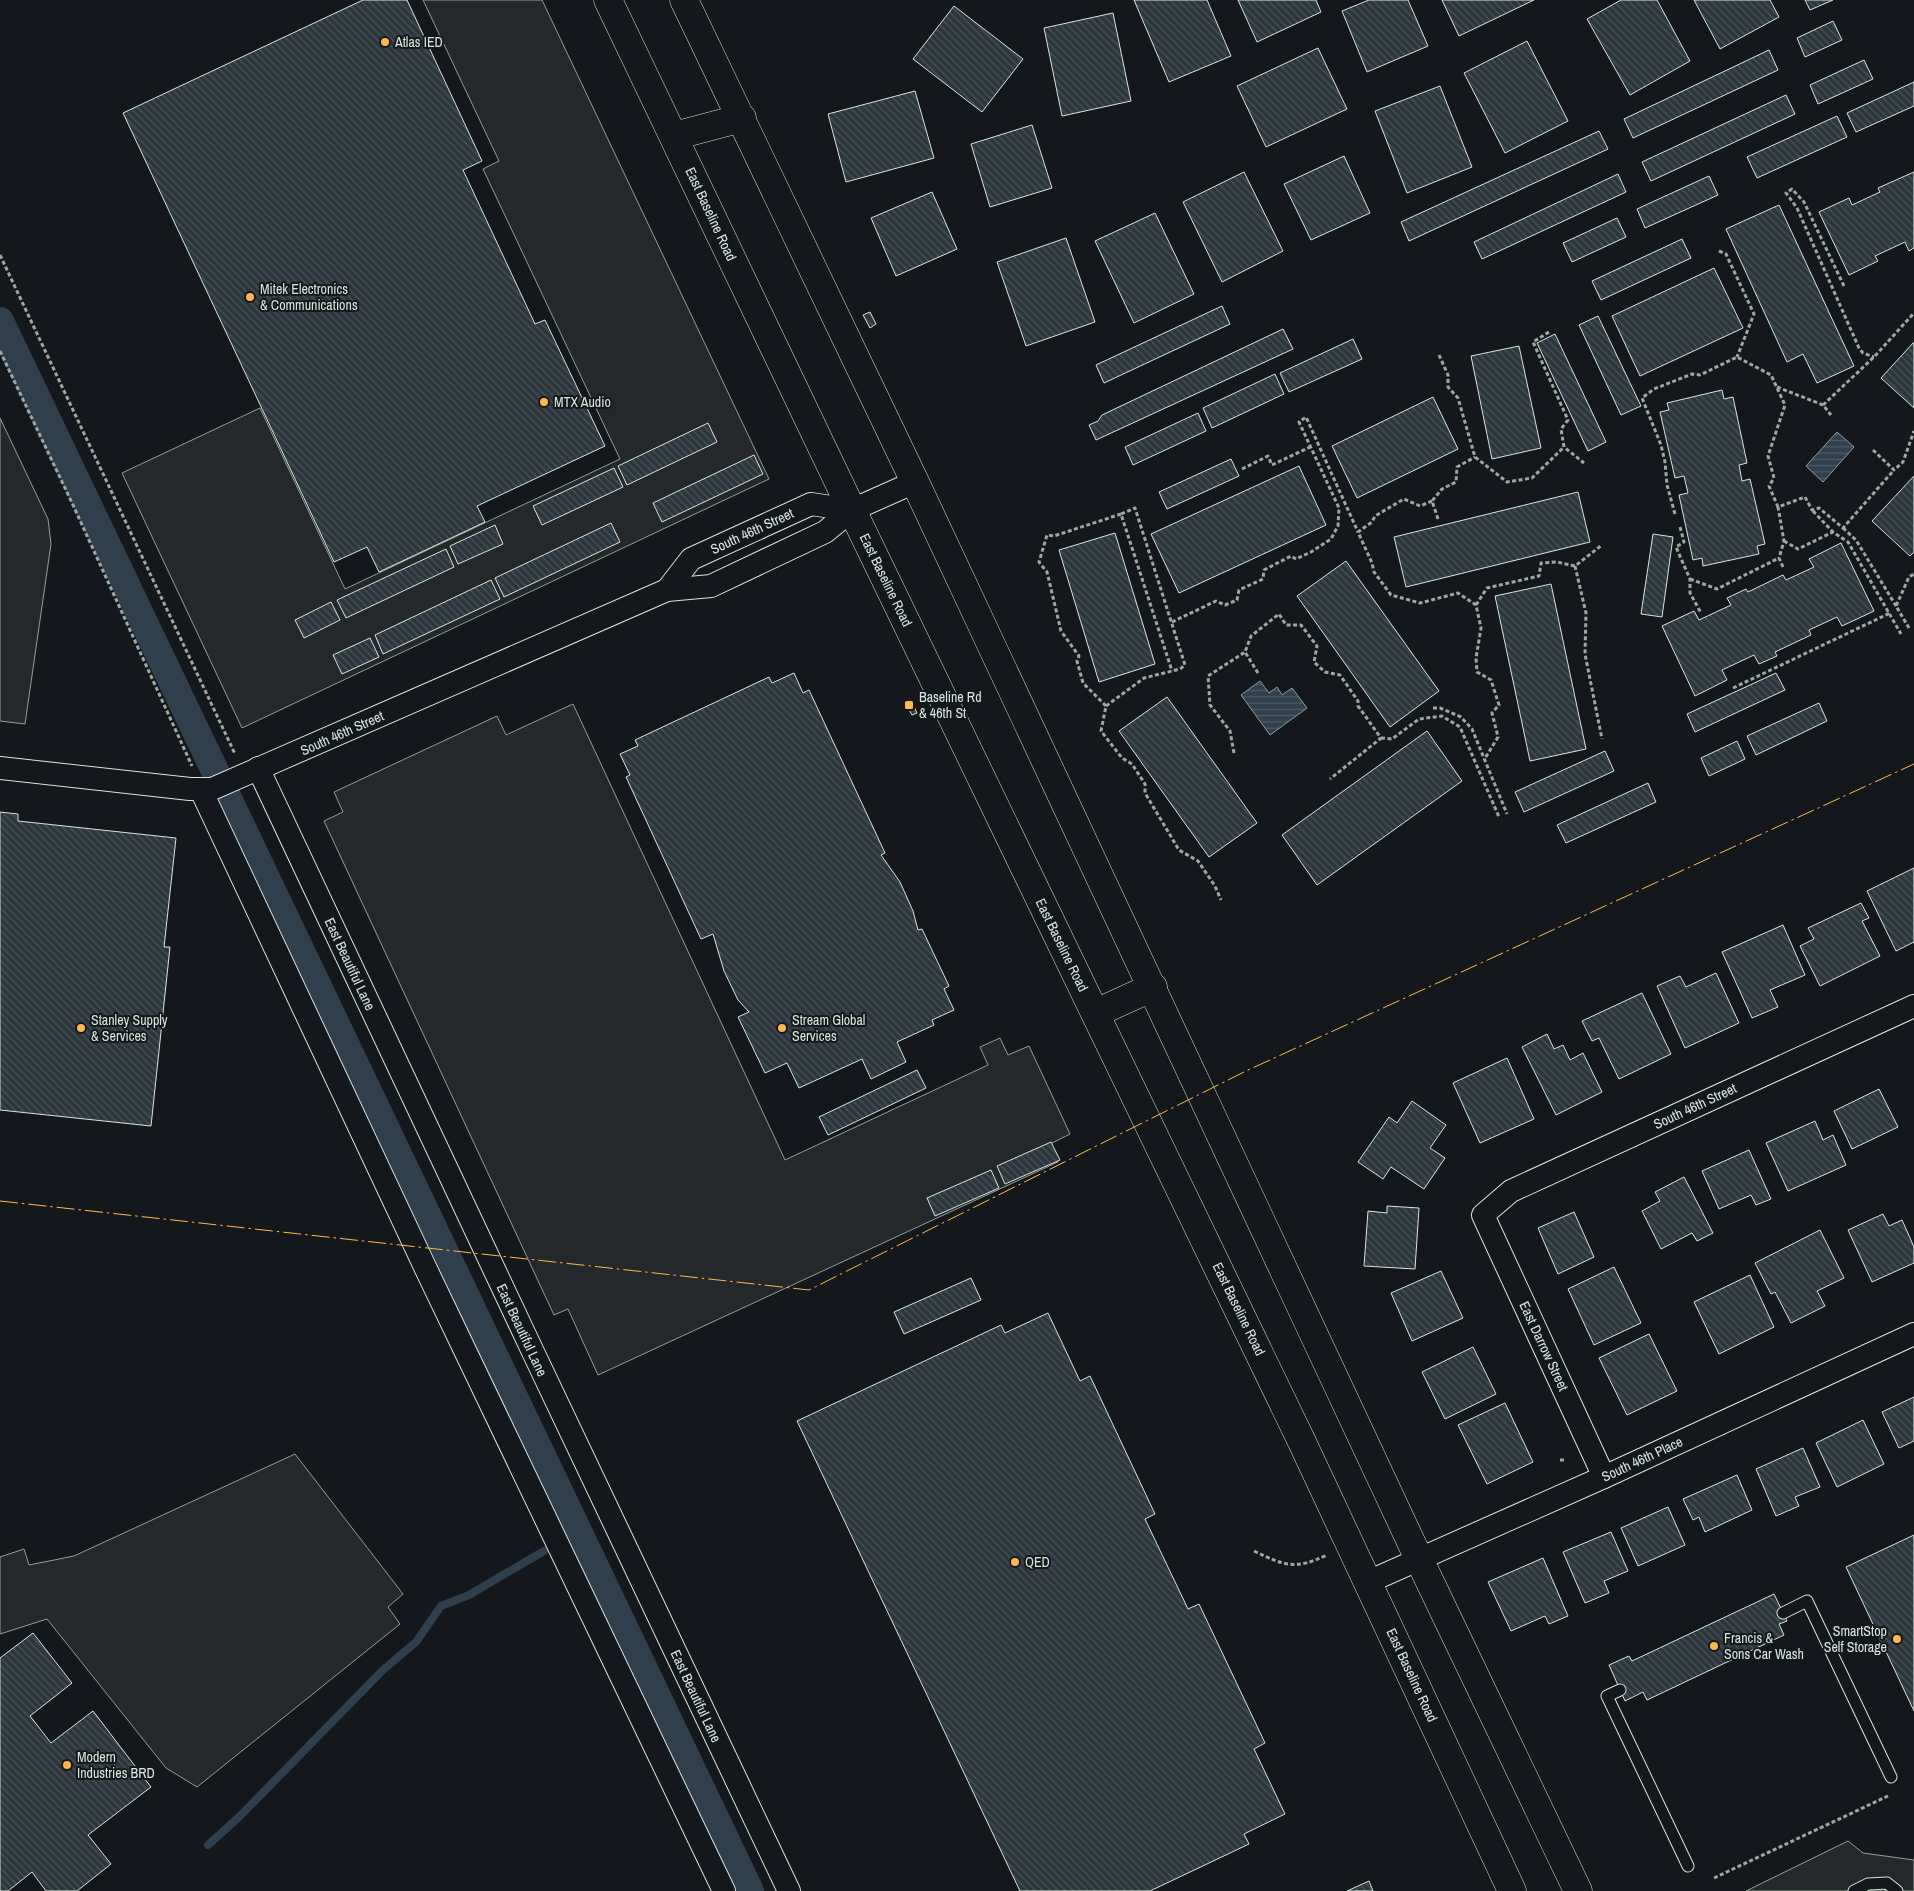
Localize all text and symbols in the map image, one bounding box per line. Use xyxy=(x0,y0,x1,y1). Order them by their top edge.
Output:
place label: Atlas IED xyxy=(394,33,443,51)
marker: Atlas IED xyxy=(379,36,391,48)
street label: East Baseline Road xyxy=(681,164,741,264)
place label: Mitek Electronics & Communications xyxy=(260,280,358,314)
marker: Mitek Electronics & Communications xyxy=(244,291,256,303)
place label: MTX Audio xyxy=(554,393,611,411)
marker: MTX Audio xyxy=(538,396,550,408)
street label: South 46th Street xyxy=(708,504,796,558)
street label: East Baseline Road xyxy=(856,530,916,630)
place label: Baseline Rd & 46th St xyxy=(919,688,982,722)
marker: Baseline Rd & 46th St xyxy=(903,699,915,711)
street label: South 46th Street xyxy=(298,707,386,759)
street label: East Baseline Road xyxy=(1032,895,1092,995)
street label: East Beautiful Lane xyxy=(321,915,379,1013)
place label: Stanley Supply & Services xyxy=(91,1011,168,1045)
place label: Stream Global Services xyxy=(792,1011,865,1045)
marker: Stanley Supply & Services xyxy=(75,1022,87,1034)
marker: Stream Global Services xyxy=(776,1022,788,1034)
street label: South 46th Street xyxy=(1651,1079,1739,1133)
street label: East Baseline Road xyxy=(1209,1259,1269,1359)
street label: East Beautiful Lane xyxy=(493,1281,551,1379)
street label: East Darrow Street xyxy=(1515,1298,1573,1394)
street label: South 46th Place xyxy=(1599,1432,1685,1486)
place label: QED xyxy=(1025,1553,1050,1571)
marker: QED xyxy=(1009,1556,1021,1568)
place label: SmartStop Self Storage xyxy=(1824,1622,1887,1656)
street label: East Baseline Road xyxy=(1382,1625,1442,1725)
place label: Francis & Sons Car Wash xyxy=(1724,1629,1804,1663)
marker: SmartStop Self Storage xyxy=(1891,1633,1903,1645)
marker: Francis & Sons Car Wash xyxy=(1708,1640,1720,1652)
street label: East Beautiful Lane xyxy=(667,1647,725,1745)
place label: Modern Industries BRD xyxy=(77,1748,155,1782)
marker: Modern Industries BRD xyxy=(61,1759,73,1771)

